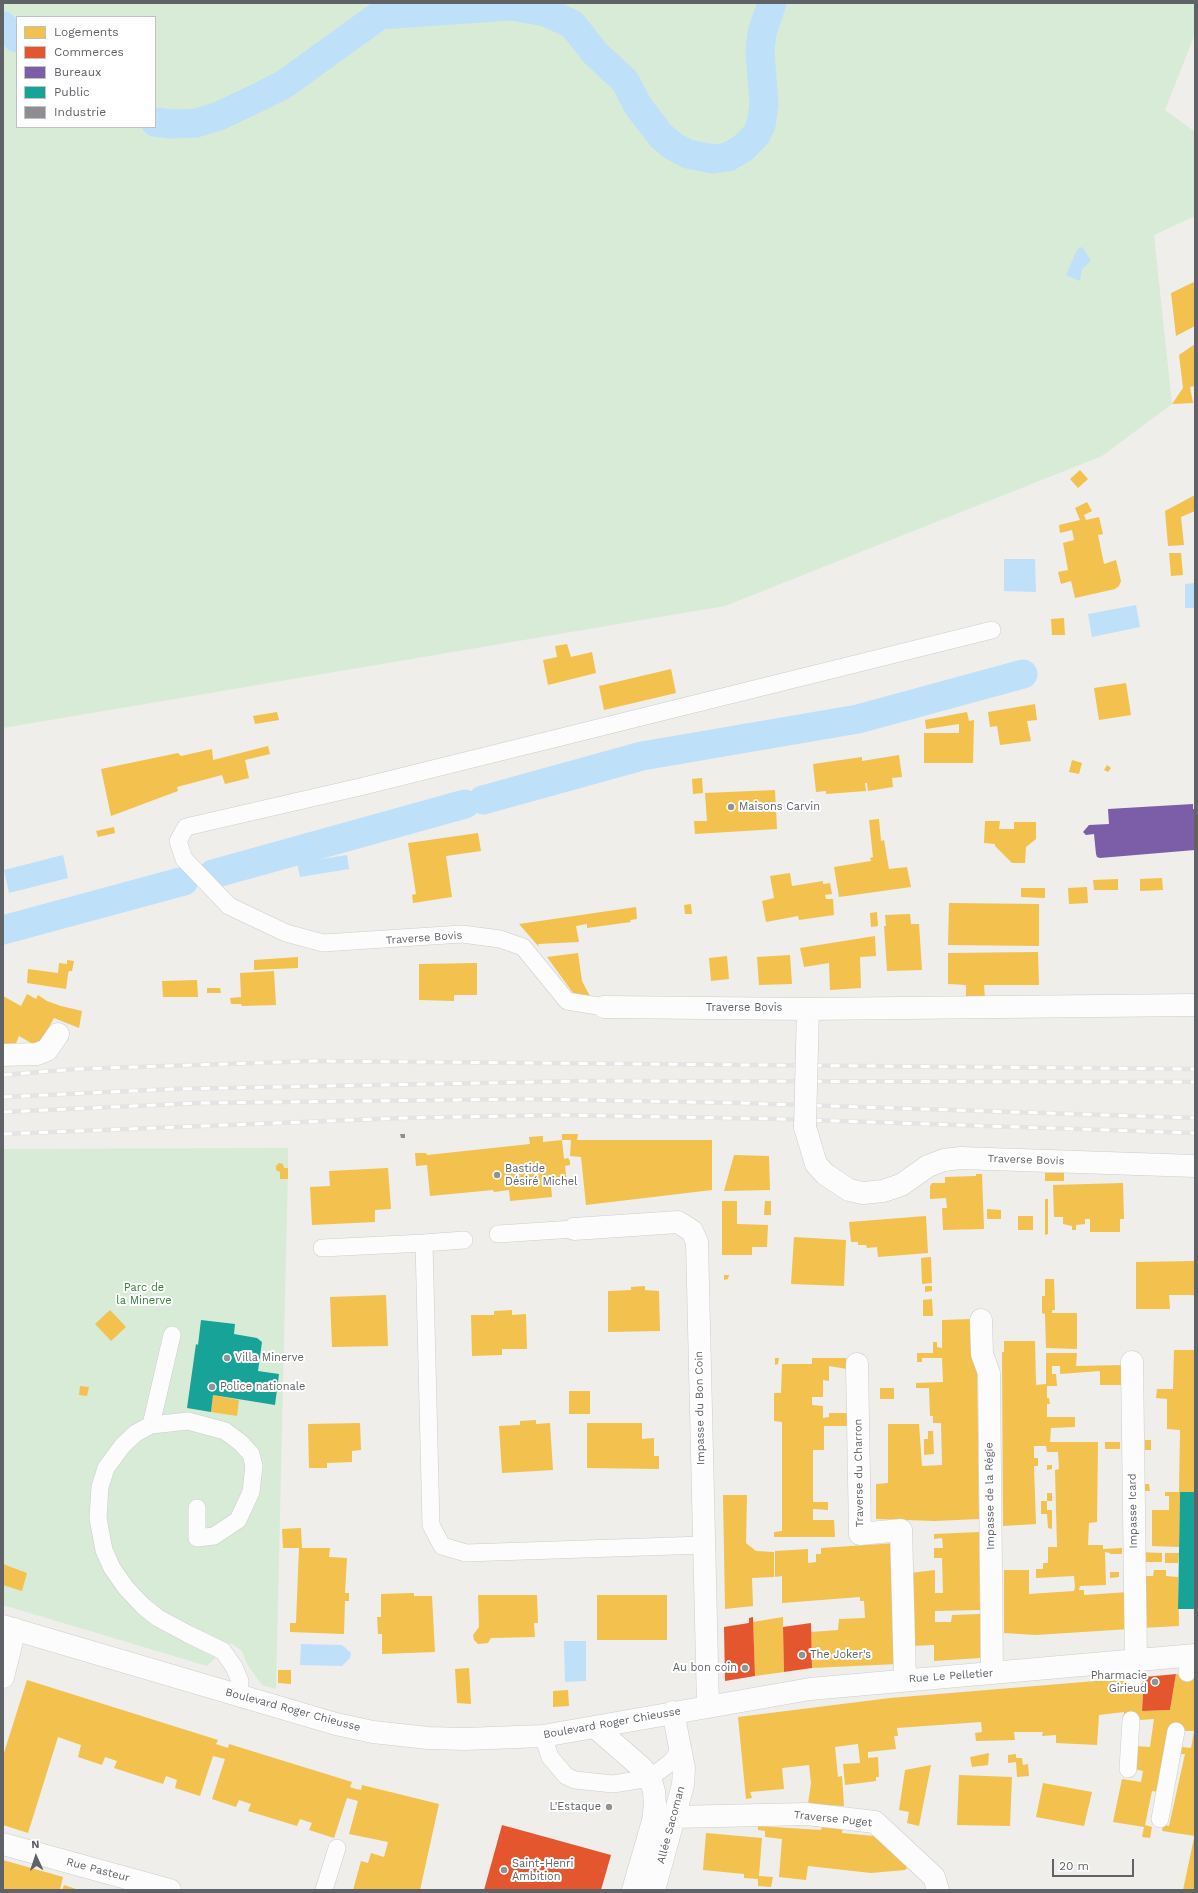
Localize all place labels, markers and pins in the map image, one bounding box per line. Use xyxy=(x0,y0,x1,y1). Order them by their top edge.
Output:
place label: Maisons Carvin xyxy=(739,800,820,814)
marker: Maisons Carvin xyxy=(726,802,736,812)
place label: Bastide Désiré Michel xyxy=(505,1162,577,1188)
marker: Bastide Désiré Michel xyxy=(492,1170,502,1180)
place label: Villa Minerve xyxy=(235,1351,304,1365)
marker: Villa Minerve xyxy=(222,1353,232,1363)
place label: Police nationale xyxy=(220,1380,305,1394)
marker: Police nationale xyxy=(207,1382,217,1392)
place label: The Joker's xyxy=(810,1648,871,1662)
marker: The Joker's xyxy=(797,1650,807,1660)
place label: Au bon coin xyxy=(673,1661,737,1675)
marker: Au bon coin xyxy=(740,1663,750,1673)
place label: Pharmacie Girieud xyxy=(1091,1669,1147,1695)
marker: Pharmacie Girieud xyxy=(1150,1677,1160,1687)
place label: L'Estaque xyxy=(549,1800,601,1814)
marker: L'Estaque xyxy=(604,1802,614,1812)
place label: Saint-Henri Ambition xyxy=(512,1857,573,1883)
marker: Saint-Henri Ambition xyxy=(499,1865,509,1875)

